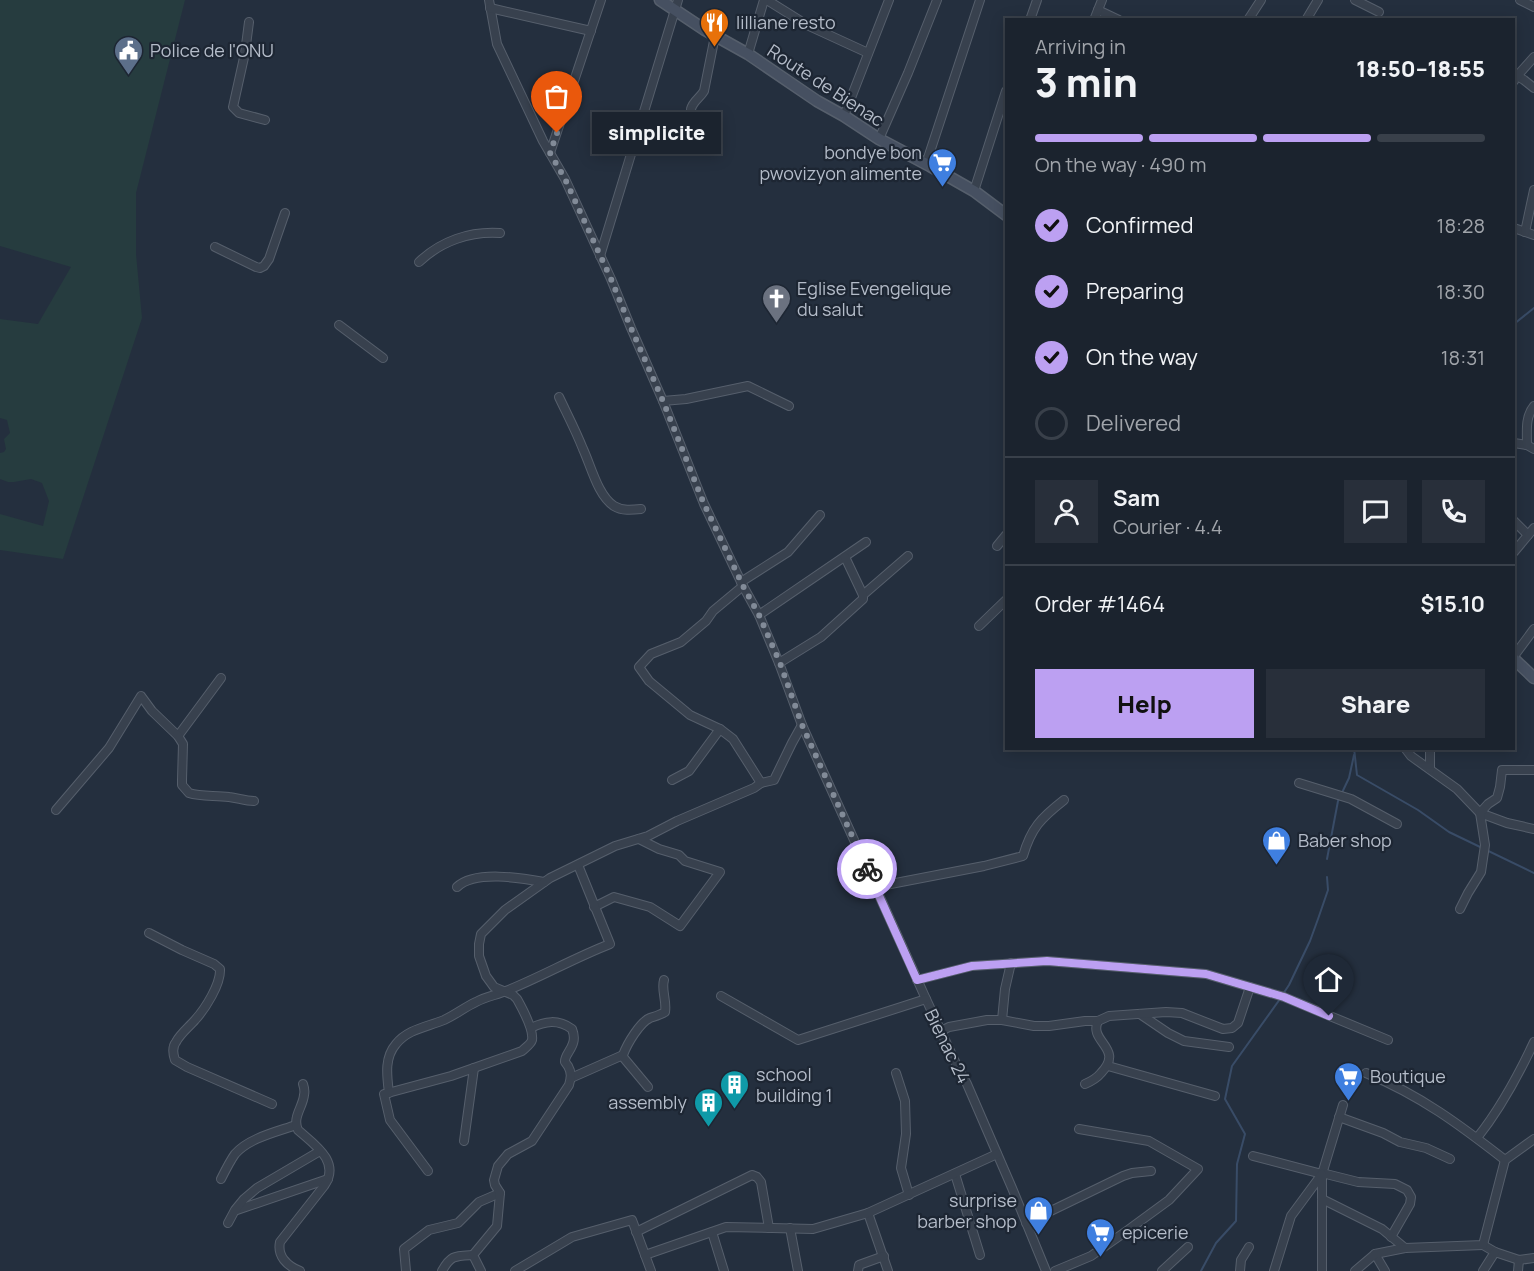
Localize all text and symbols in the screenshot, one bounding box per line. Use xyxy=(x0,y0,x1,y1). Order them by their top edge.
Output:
restaurant icon: lilliane resto xyxy=(699,6,731,48)
place label: lilliane resto xyxy=(736,10,836,34)
text: Arriving in xyxy=(1035,33,1126,60)
public building icon: Police de l'ONU xyxy=(113,34,145,76)
place label: Police de l'ONU xyxy=(150,38,274,62)
street label: Route de Bienac xyxy=(763,38,889,132)
text: 18:50–18:55 xyxy=(1356,54,1485,84)
text: 3 min xyxy=(1035,55,1138,109)
pin xyxy=(531,71,582,133)
icon: bag xyxy=(540,80,573,113)
callout: simplicite xyxy=(593,112,722,154)
text: simplicite xyxy=(608,119,705,146)
place label: bondye bon pwovizyon alimente xyxy=(759,140,922,185)
supermarket icon: bondye bon pwovizyon alimente xyxy=(927,146,959,188)
text: On the way · 490 m xyxy=(1035,151,1206,178)
icon: check xyxy=(1035,209,1068,242)
text: Confirmed xyxy=(1086,210,1194,240)
text: 18:28 xyxy=(1437,212,1485,239)
icon: check xyxy=(1035,275,1068,308)
place label: Eglise Evengelique du salut xyxy=(797,276,951,321)
text: Preparing xyxy=(1086,276,1184,306)
text: 18:30 xyxy=(1436,278,1485,305)
church icon: Eglise Evengelique du salut xyxy=(760,282,792,324)
icon: check xyxy=(1035,341,1068,374)
text: On the way xyxy=(1086,342,1198,372)
text: 18:31 xyxy=(1441,344,1485,371)
text: Delivered xyxy=(1086,408,1181,438)
button: person xyxy=(1035,480,1098,543)
button: chat xyxy=(1344,480,1407,543)
button: phone xyxy=(1422,480,1485,543)
text: Sam xyxy=(1113,483,1160,513)
text: Courier · 4.4 xyxy=(1113,513,1223,540)
text: Order #1464 xyxy=(1035,589,1165,619)
text: $15.10 xyxy=(1421,589,1485,619)
button: Help xyxy=(1035,669,1254,738)
button: Share xyxy=(1266,669,1485,738)
shop icon: Baber shop xyxy=(1261,824,1293,866)
place label: Baber shop xyxy=(1298,828,1392,852)
courier xyxy=(837,839,897,899)
icon: bike xyxy=(851,853,884,886)
pin xyxy=(1303,954,1354,1016)
icon: home xyxy=(1312,963,1345,996)
street label: Bienac 24 xyxy=(920,1005,976,1087)
supermarket icon: Boutique xyxy=(1333,1060,1365,1102)
place label: school building 1 xyxy=(756,1062,833,1107)
place label: Boutique xyxy=(1370,1064,1446,1088)
building icon: school building 1 xyxy=(719,1068,751,1110)
building icon: assembly xyxy=(692,1086,724,1128)
place label: assembly xyxy=(608,1090,687,1114)
place label: surprise barber shop xyxy=(917,1188,1017,1233)
shop icon: surprise barber shop xyxy=(1022,1194,1054,1236)
supermarket icon: epicerie xyxy=(1085,1216,1117,1258)
place label: epicerie xyxy=(1122,1220,1189,1244)

